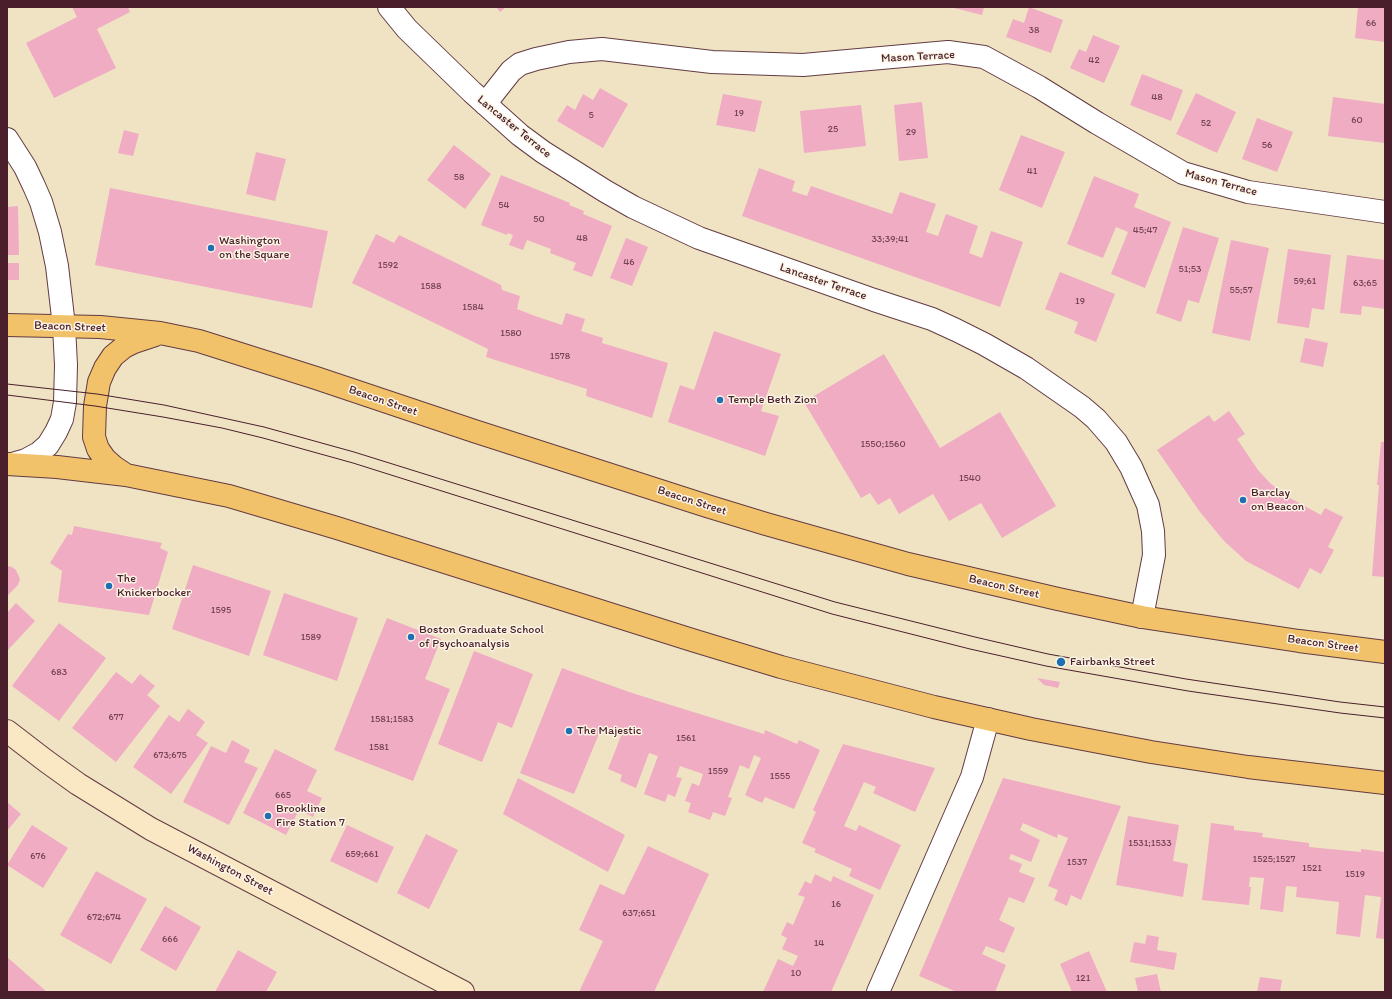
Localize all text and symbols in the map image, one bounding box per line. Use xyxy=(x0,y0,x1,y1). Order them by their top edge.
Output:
house number: 66 xyxy=(1366,17,1376,29)
house number: 38 xyxy=(1029,24,1039,36)
street label: Mason Terrace xyxy=(881,48,955,66)
house number: 42 xyxy=(1088,54,1100,66)
house number: 48 xyxy=(1151,91,1163,103)
street label: Lancaster Terrace xyxy=(474,93,554,161)
house number: 19 xyxy=(734,107,744,119)
house number: 5 xyxy=(588,109,594,121)
house number: 60 xyxy=(1351,114,1363,126)
house number: 52 xyxy=(1201,117,1211,129)
house number: 25 xyxy=(828,123,838,135)
house number: 29 xyxy=(906,126,916,138)
house number: 56 xyxy=(1262,139,1272,151)
house number: 41 xyxy=(1027,165,1037,177)
street label: Mason Terrace xyxy=(1183,166,1259,200)
house number: 58 xyxy=(454,171,464,183)
house number: 54 xyxy=(498,199,510,211)
house number: 50 xyxy=(533,213,545,225)
house number: 45;47 xyxy=(1133,224,1157,236)
house number: 48 xyxy=(576,232,588,244)
house number: 33;39;41 xyxy=(871,233,909,245)
place label: Washington on the Square xyxy=(219,234,289,262)
marker: Washington on the Square xyxy=(206,243,216,253)
house number: 46 xyxy=(623,256,635,268)
house number: 1592 xyxy=(378,259,398,271)
street label: Lancaster Terrace xyxy=(778,260,868,304)
house number: 51;53 xyxy=(1178,263,1202,275)
house number: 59;61 xyxy=(1294,275,1316,287)
house number: 63;65 xyxy=(1353,277,1377,289)
house number: 1588 xyxy=(421,280,441,292)
house number: 55;57 xyxy=(1229,284,1253,296)
house number: 19 xyxy=(1075,295,1085,307)
house number: 1584 xyxy=(462,301,484,313)
street label: Beacon Street xyxy=(34,319,106,335)
house number: 1580 xyxy=(500,327,522,339)
house number: 1578 xyxy=(550,350,570,362)
street label: Beacon Street xyxy=(347,382,419,420)
place label: Temple Beth Zion xyxy=(728,393,817,407)
marker: Temple Beth Zion xyxy=(715,395,725,405)
house number: 1550;1560 xyxy=(860,438,906,450)
house number: 1540 xyxy=(959,472,981,484)
street label: Beacon Street xyxy=(656,483,728,519)
place label: Barclay on Beacon xyxy=(1251,486,1304,514)
marker: Barclay on Beacon xyxy=(1238,495,1248,505)
place label: The Knickerbocker xyxy=(117,572,191,600)
street label: Beacon Street xyxy=(967,572,1041,602)
marker: The Knickerbocker xyxy=(104,581,114,591)
house number: 1595 xyxy=(211,604,231,616)
place label: Boston Graduate School of Psychoanalysis xyxy=(419,623,544,651)
house number: 1589 xyxy=(301,631,321,643)
marker: Boston Graduate School of Psychoanalysis xyxy=(406,632,416,642)
street label: Beacon Street xyxy=(1286,632,1360,656)
place label: Fairbanks Street xyxy=(1070,655,1155,669)
marker: Fairbanks Street xyxy=(1055,656,1067,668)
house number: 683 xyxy=(51,666,67,678)
house number: 677 xyxy=(108,711,124,723)
house number: 1581;1583 xyxy=(370,713,414,725)
place label: The Majestic xyxy=(577,724,641,738)
marker: The Majestic xyxy=(564,726,574,736)
house number: 1561 xyxy=(676,732,696,744)
house number: 1581 xyxy=(369,741,389,753)
house number: 673;675 xyxy=(153,749,187,761)
house number: 1559 xyxy=(708,765,728,777)
house number: 1555 xyxy=(770,770,790,782)
house number: 665 xyxy=(275,789,291,801)
place label: Brookline Fire Station 7 xyxy=(276,802,345,830)
marker: Brookline Fire Station 7 xyxy=(263,811,273,821)
house number: 1531;1533 xyxy=(1128,837,1172,849)
street label: Washington Street xyxy=(185,841,275,899)
house number: 659;661 xyxy=(345,848,379,860)
house number: 676 xyxy=(30,850,46,862)
house number: 1525;1527 xyxy=(1252,853,1296,865)
house number: 1537 xyxy=(1067,856,1087,868)
house number: 1521 xyxy=(1302,862,1322,874)
house number: 1519 xyxy=(1345,868,1365,880)
house number: 16 xyxy=(831,898,841,910)
house number: 637;651 xyxy=(622,907,656,919)
house number: 672;674 xyxy=(87,911,121,923)
house number: 666 xyxy=(162,933,178,945)
house number: 14 xyxy=(814,937,824,949)
house number: 10 xyxy=(791,967,801,979)
house number: 121 xyxy=(1076,972,1090,984)

